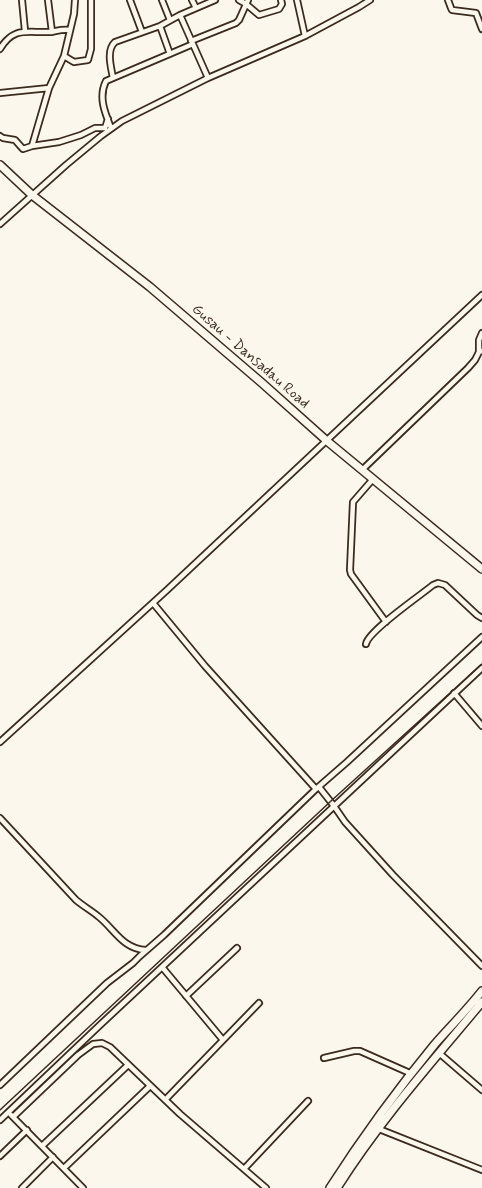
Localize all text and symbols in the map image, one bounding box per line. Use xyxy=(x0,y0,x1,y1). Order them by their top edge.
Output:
street label: Gusau - Dansadau Road xyxy=(187,301,313,413)

